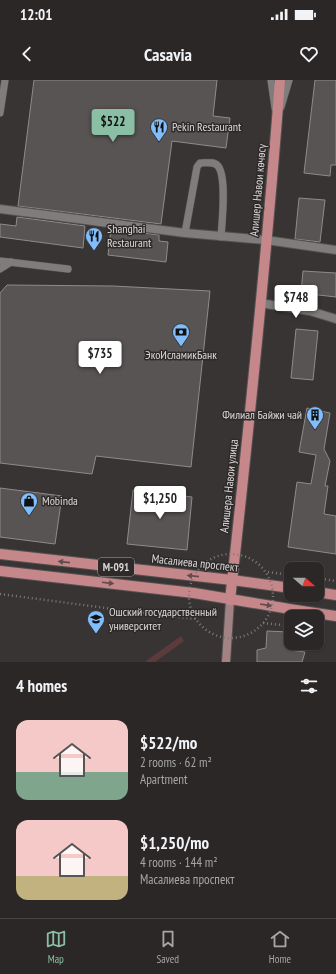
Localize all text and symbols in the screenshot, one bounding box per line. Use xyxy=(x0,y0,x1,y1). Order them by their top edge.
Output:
text: 12:01 xyxy=(20,5,52,24)
icon: back xyxy=(16,43,38,65)
text: Casavia xyxy=(144,43,192,66)
icon: heart xyxy=(298,43,320,65)
pin: $522 xyxy=(89,109,137,143)
text: $522 xyxy=(101,113,125,130)
restaurant icon: Pekin Restaurant xyxy=(149,117,169,142)
place label: Pekin Restaurant xyxy=(172,119,242,134)
street label: Алишер Навои көчөсү xyxy=(246,143,269,237)
place label: Shanghai Restaurant xyxy=(107,221,152,250)
restaurant icon: Shanghai Restaurant xyxy=(84,226,104,251)
pin: $748 xyxy=(272,285,320,319)
text: $748 xyxy=(284,289,308,306)
bank icon: ЭкоИсламикБанк xyxy=(171,322,191,347)
pin: $735 xyxy=(76,341,124,375)
text: $735 xyxy=(88,345,112,362)
place label: ЭкоИсламикБанк xyxy=(145,347,217,362)
building icon: Филиал Байжи чай xyxy=(305,405,325,430)
place label: Филиал Байжи чай xyxy=(222,407,302,422)
street label: Алишера Навои улица xyxy=(216,438,241,533)
pin: $1,250 xyxy=(127,486,193,520)
text: $1,250 xyxy=(143,490,177,507)
shop icon: Mobinda xyxy=(19,491,39,516)
place label: Mobinda xyxy=(42,493,78,508)
street label: Масалиева проспект xyxy=(151,550,239,575)
one-way arrow xyxy=(58,558,70,565)
road number: М-091 xyxy=(98,558,134,576)
north arrow xyxy=(284,562,324,602)
map controls xyxy=(284,562,324,650)
one-way arrow xyxy=(187,573,200,579)
one-way arrow xyxy=(102,580,114,587)
one-way arrow xyxy=(260,603,272,609)
place label: Ошский государственный университет xyxy=(109,604,217,633)
school or university icon: Ошский государственный университет xyxy=(86,609,106,634)
button: layers xyxy=(284,610,324,650)
text: 4 homes xyxy=(16,675,67,697)
icon: filters xyxy=(298,675,320,697)
text: $522/mo xyxy=(140,732,197,754)
icon: home xyxy=(48,736,96,784)
text: 2 rooms · 62 m² xyxy=(140,754,212,771)
text: Apartment xyxy=(140,771,188,788)
text: $1,250/mo xyxy=(140,832,209,854)
icon: home xyxy=(48,836,96,884)
text: 4 rooms · 144 m² xyxy=(140,854,218,871)
text: Масалиева проспект xyxy=(140,871,235,888)
tab: Map xyxy=(45,928,67,966)
tab: Saved xyxy=(156,928,179,966)
tab: Home xyxy=(269,928,291,966)

